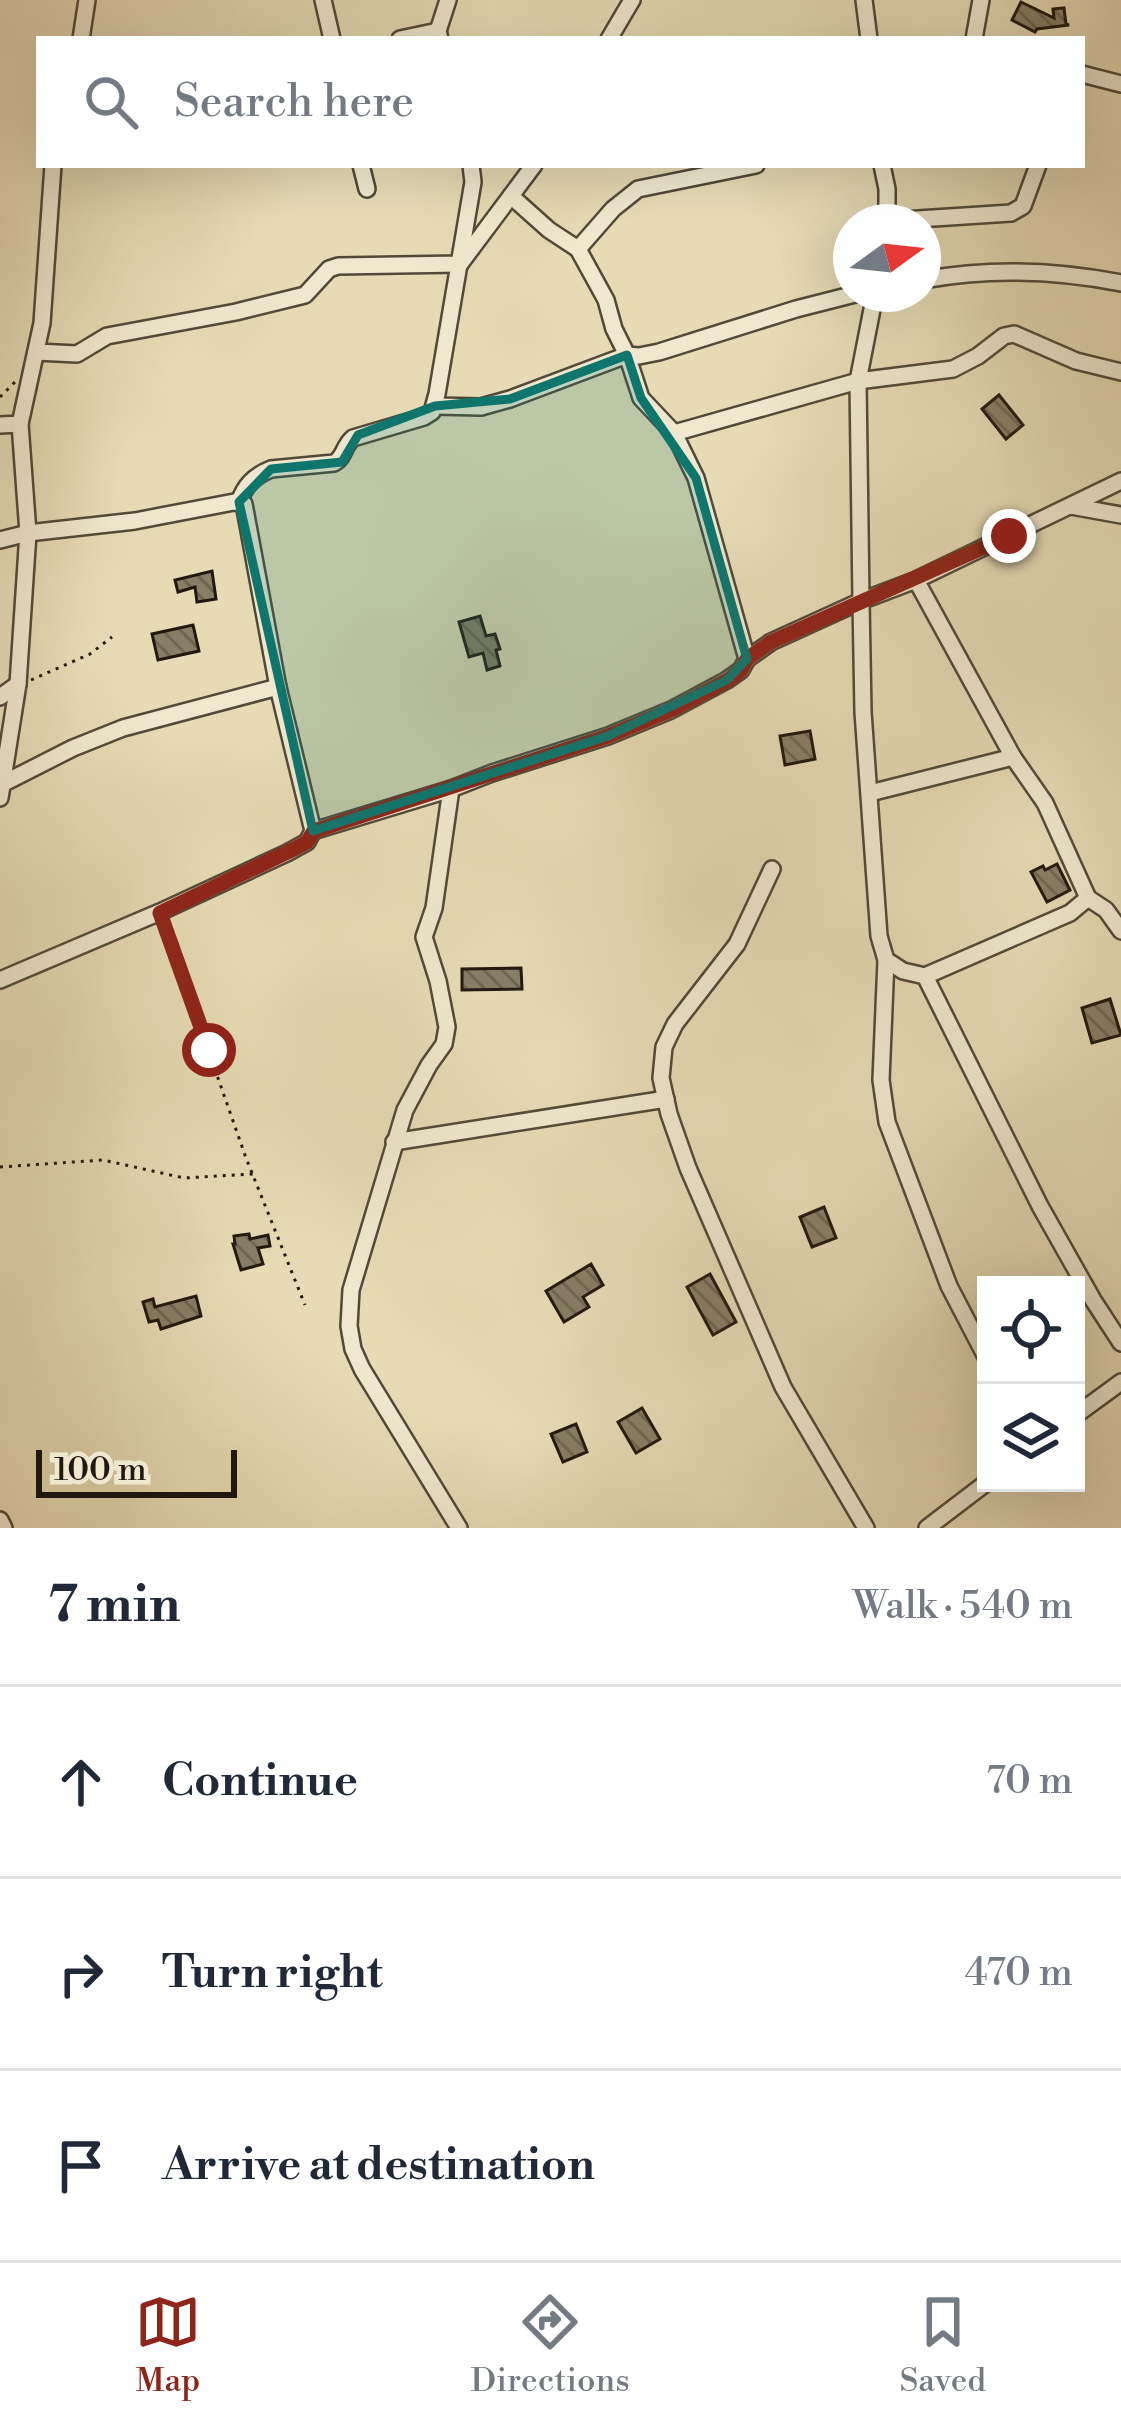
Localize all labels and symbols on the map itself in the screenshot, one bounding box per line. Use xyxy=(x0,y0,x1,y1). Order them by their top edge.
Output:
north arrow xyxy=(833,204,941,312)
route end xyxy=(982,509,1036,563)
route start xyxy=(182,1023,236,1077)
scale bar xyxy=(36,1444,237,1497)

